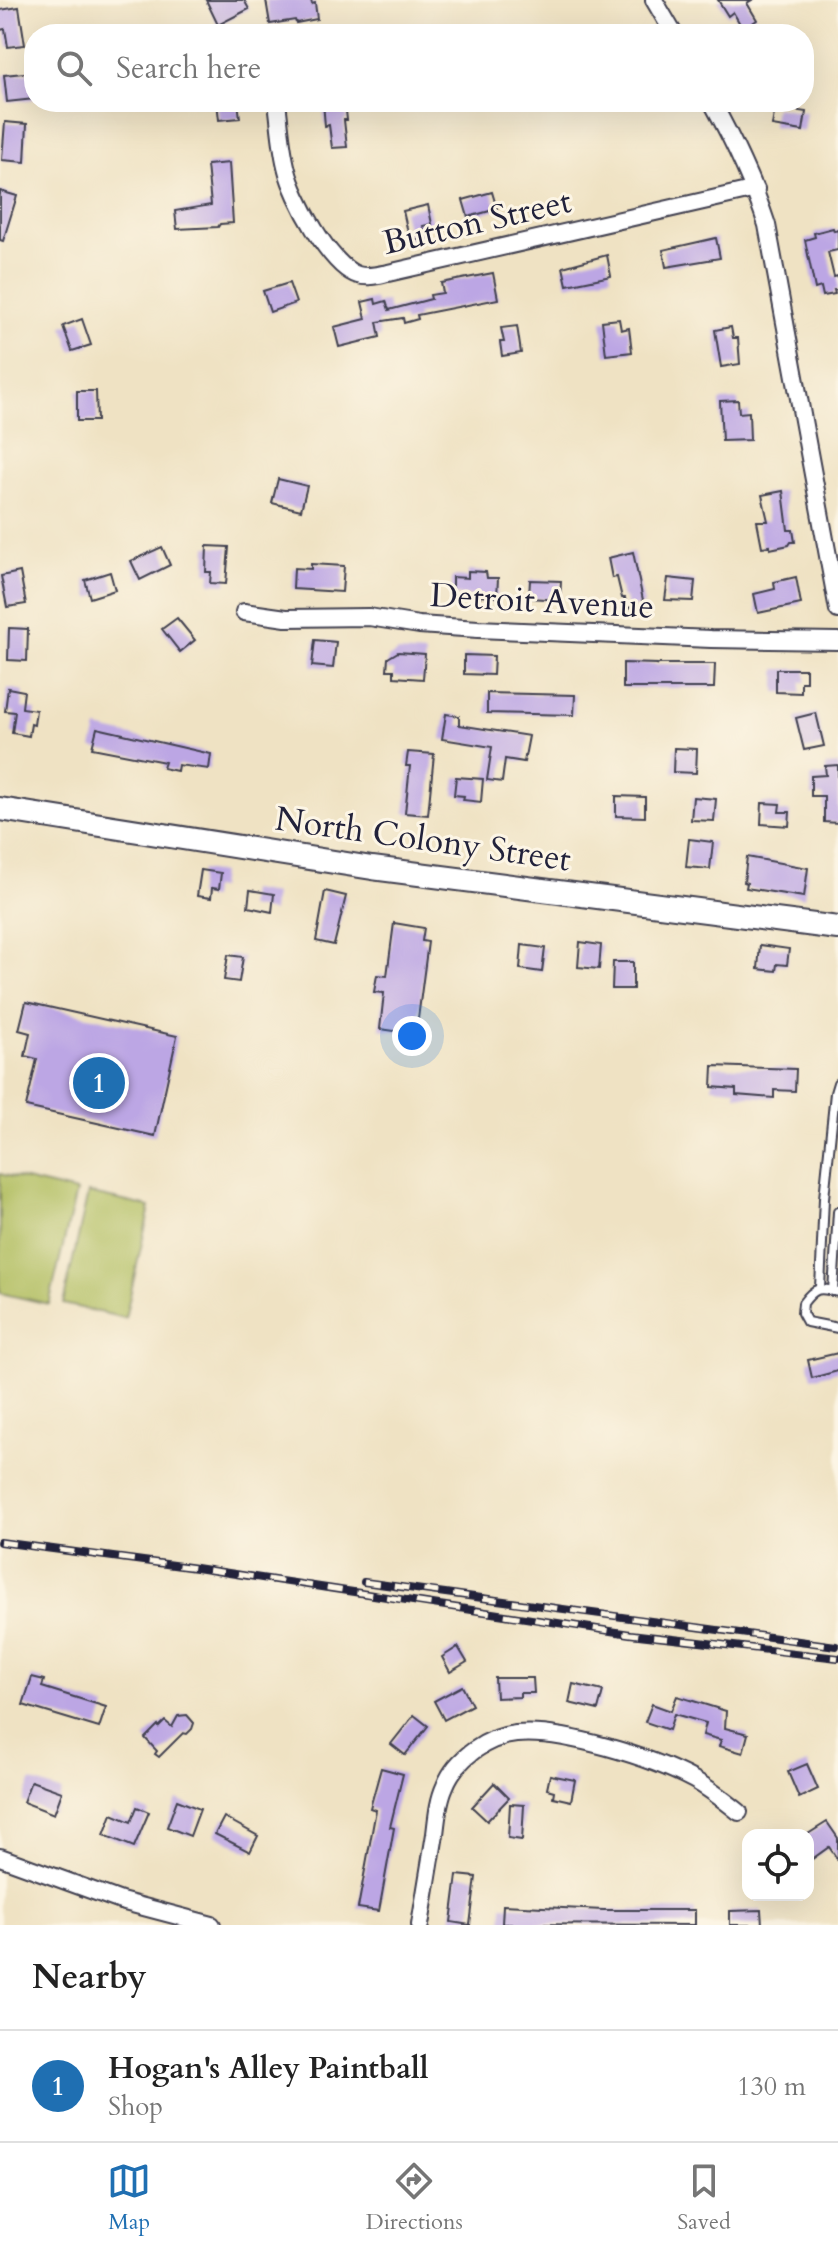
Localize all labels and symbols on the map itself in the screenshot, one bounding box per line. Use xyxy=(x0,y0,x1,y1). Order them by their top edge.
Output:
street label: Button Street xyxy=(378,178,576,266)
street label: Detroit Avenue xyxy=(429,572,655,630)
street label: North Colony Street xyxy=(272,795,574,883)
your location xyxy=(392,1016,432,1056)
pin: 1 xyxy=(73,1053,125,1113)

